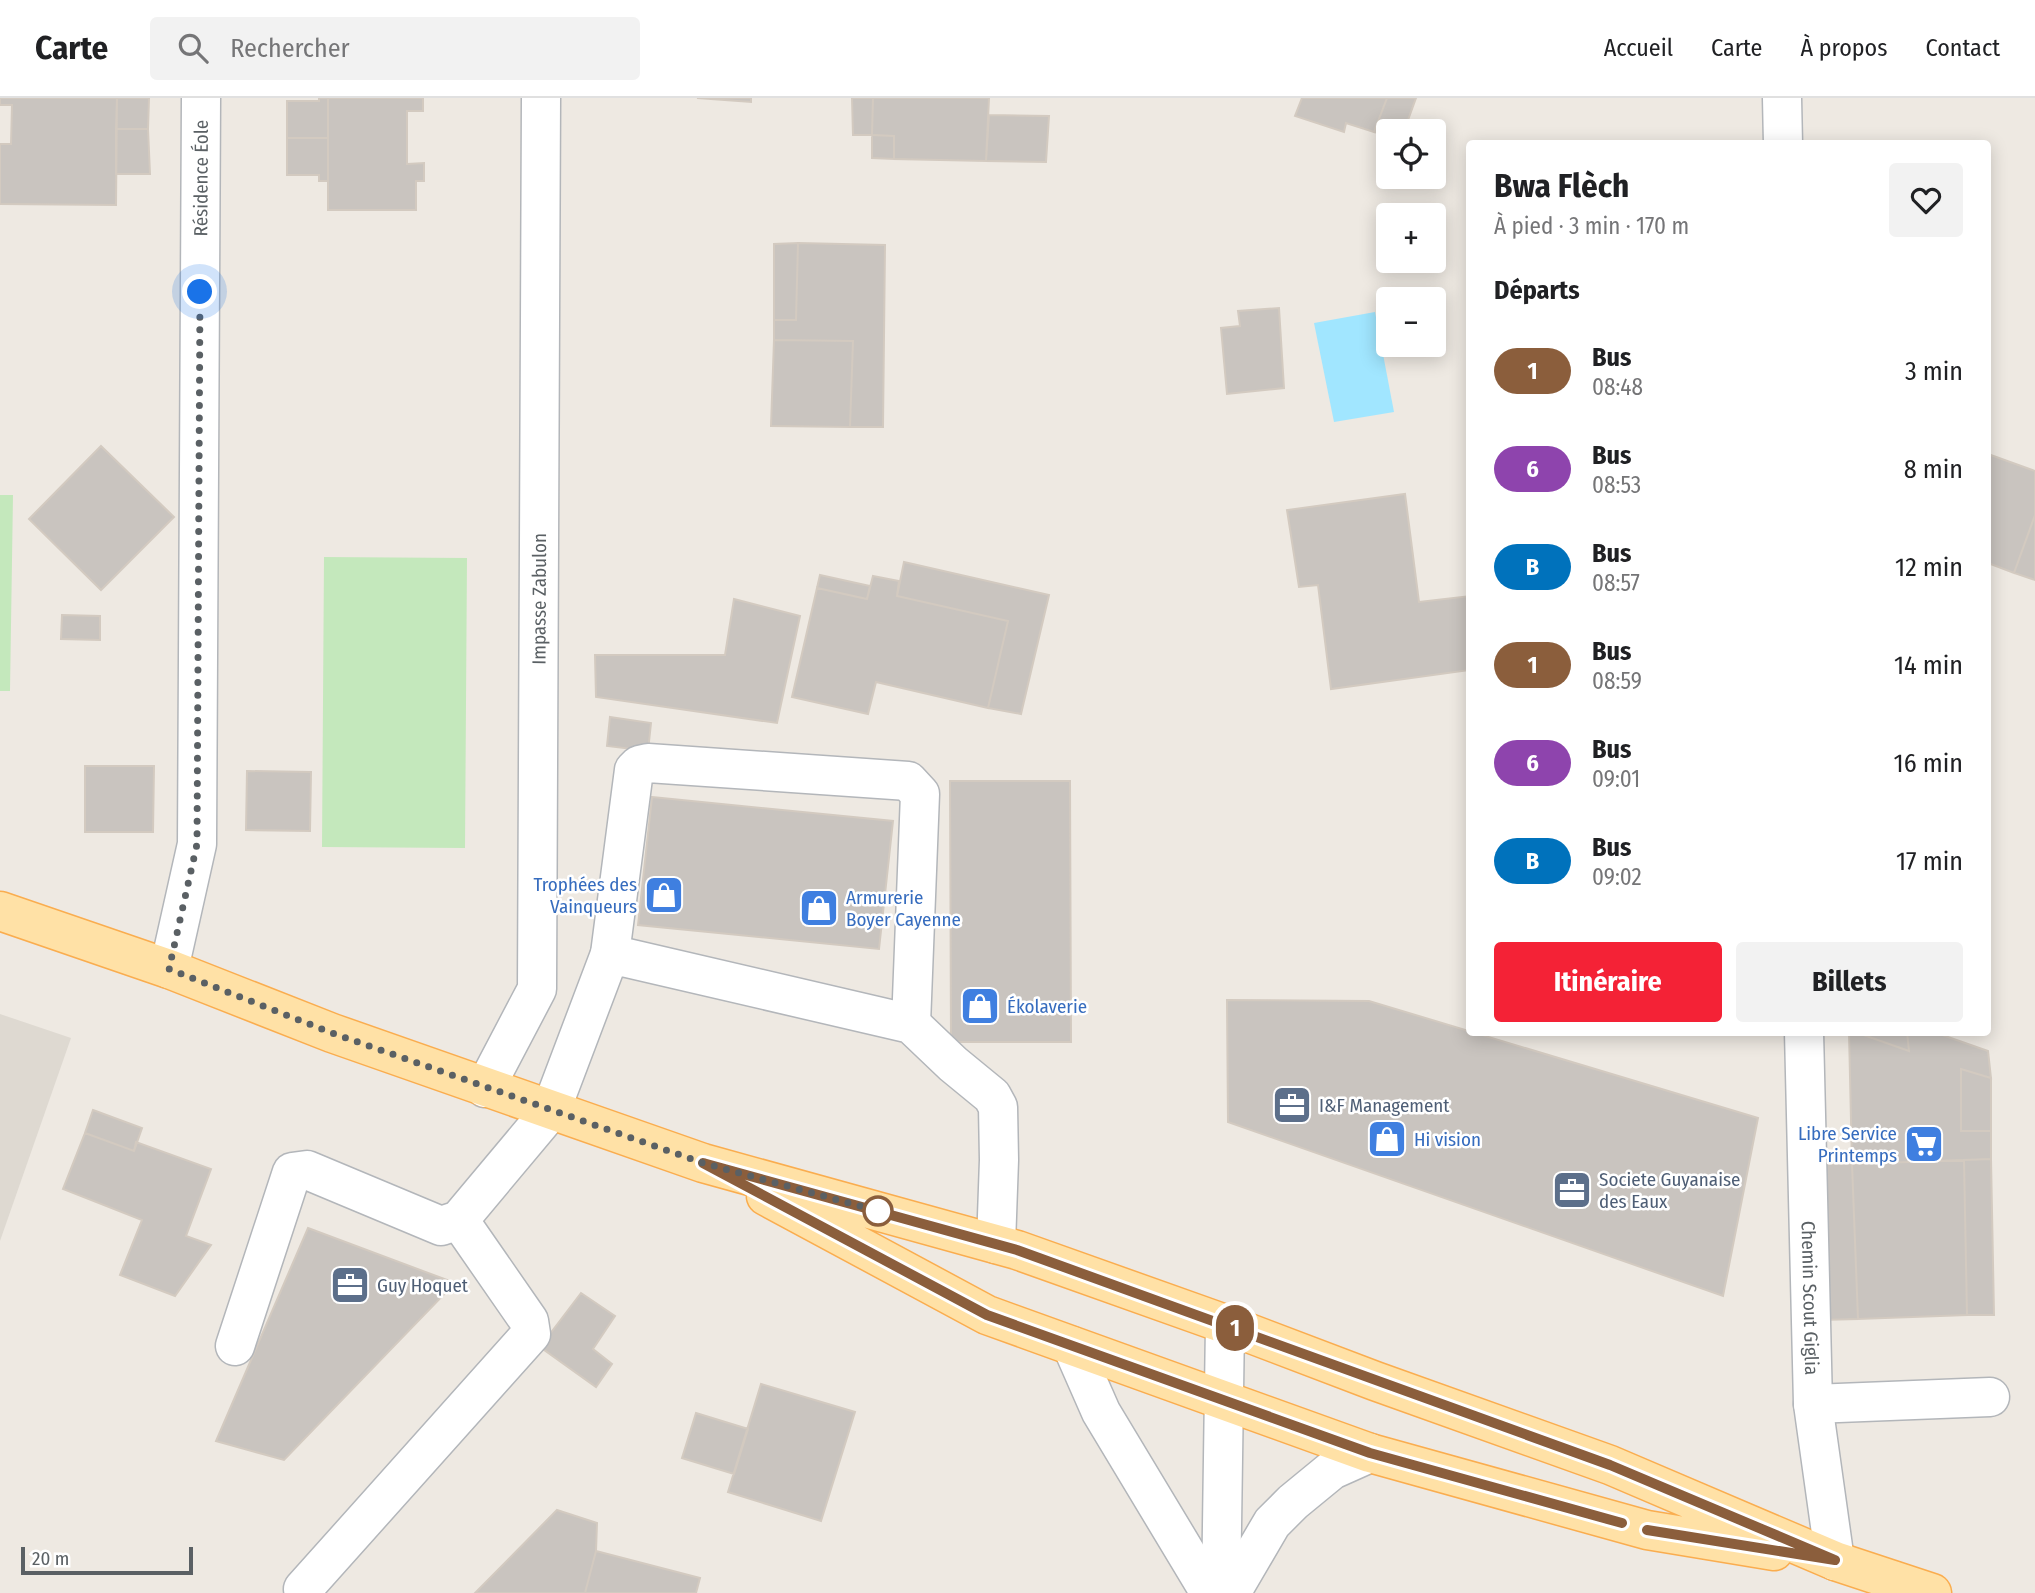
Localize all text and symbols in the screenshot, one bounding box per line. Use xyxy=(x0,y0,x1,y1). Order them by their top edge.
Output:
search box xyxy=(150,17,640,80)
text: Carte xyxy=(35,28,108,68)
icon: search xyxy=(174,29,212,67)
text: Rechercher xyxy=(230,33,350,64)
text: Accueil xyxy=(1604,34,1673,62)
text: Carte xyxy=(1711,34,1762,62)
text: À propos xyxy=(1800,34,1887,62)
text: Contact xyxy=(1925,34,2000,62)
map controls xyxy=(1376,119,1446,357)
button: locate xyxy=(1376,119,1446,189)
street label: Résidence Éole xyxy=(189,120,213,236)
button: heart xyxy=(1889,163,1963,237)
text: Bwa Flèch xyxy=(1494,166,1629,206)
button: + xyxy=(1376,203,1446,273)
text: À pied · 3 min · 170 m xyxy=(1494,212,1689,240)
your location xyxy=(182,274,217,309)
text: Départs xyxy=(1494,275,1580,306)
button: − xyxy=(1376,287,1446,357)
text: Bus xyxy=(1592,342,1631,373)
text: 3 min xyxy=(1905,356,1963,387)
text: 1 xyxy=(1527,357,1538,385)
text: 08:48 xyxy=(1592,373,1643,401)
text: Bus xyxy=(1592,440,1631,471)
text: 8 min xyxy=(1904,454,1963,485)
text: 6 xyxy=(1526,455,1539,483)
text: 08:53 xyxy=(1592,471,1641,499)
street label: Impasse Zabulon xyxy=(527,533,551,665)
text: Bus xyxy=(1592,538,1631,569)
text: 12 min xyxy=(1895,552,1963,583)
text: B xyxy=(1526,553,1539,581)
text: 08:57 xyxy=(1592,569,1640,597)
text: Bus xyxy=(1592,636,1631,667)
text: 14 min xyxy=(1894,650,1963,681)
text: 1 xyxy=(1527,651,1538,679)
text: 08:59 xyxy=(1592,667,1642,695)
text: Bus xyxy=(1592,734,1631,765)
text: 16 min xyxy=(1894,748,1963,779)
text: 6 xyxy=(1526,749,1539,777)
text: 09:01 xyxy=(1592,765,1640,793)
text: Bus xyxy=(1592,832,1631,863)
text: 17 min xyxy=(1896,846,1963,877)
text: B xyxy=(1526,847,1539,875)
text: 09:02 xyxy=(1592,863,1642,891)
place label: Trophées des Vainqueurs xyxy=(534,873,637,918)
shop icon: Trophées des Vainqueurs xyxy=(643,874,685,916)
place label: Armurerie Boyer Cayenne xyxy=(846,886,961,931)
shop icon: Armurerie Boyer Cayenne xyxy=(798,887,840,929)
button: Itinéraire xyxy=(1494,942,1722,1022)
button: Billets xyxy=(1736,942,1963,1022)
shop icon: Ékolaverie xyxy=(959,985,1001,1027)
place label: Ékolaverie xyxy=(1007,995,1087,1018)
office icon: I&F Management xyxy=(1271,1084,1313,1126)
place label: I&F Management xyxy=(1319,1094,1450,1117)
shop icon: Hi vision xyxy=(1366,1118,1408,1160)
place label: Libre Service Printemps xyxy=(1798,1122,1897,1167)
supermarket icon: Libre Service Printemps xyxy=(1903,1123,1945,1165)
place label: Hi vision xyxy=(1414,1128,1481,1151)
place label: Societe Guyanaise des Eaux xyxy=(1599,1168,1740,1213)
office icon: Societe Guyanaise des Eaux xyxy=(1551,1169,1593,1211)
unlabelled marker xyxy=(863,1196,893,1226)
street label: Chemin Scout Giglia xyxy=(1797,1220,1823,1375)
office icon: Guy Hoquet xyxy=(329,1264,371,1306)
place label: Guy Hoquet xyxy=(377,1274,469,1297)
line badge: 1 xyxy=(1212,1305,1258,1351)
text: 1 xyxy=(1230,1314,1240,1342)
scale bar xyxy=(21,1544,192,1576)
text: 20 m xyxy=(32,1547,69,1570)

